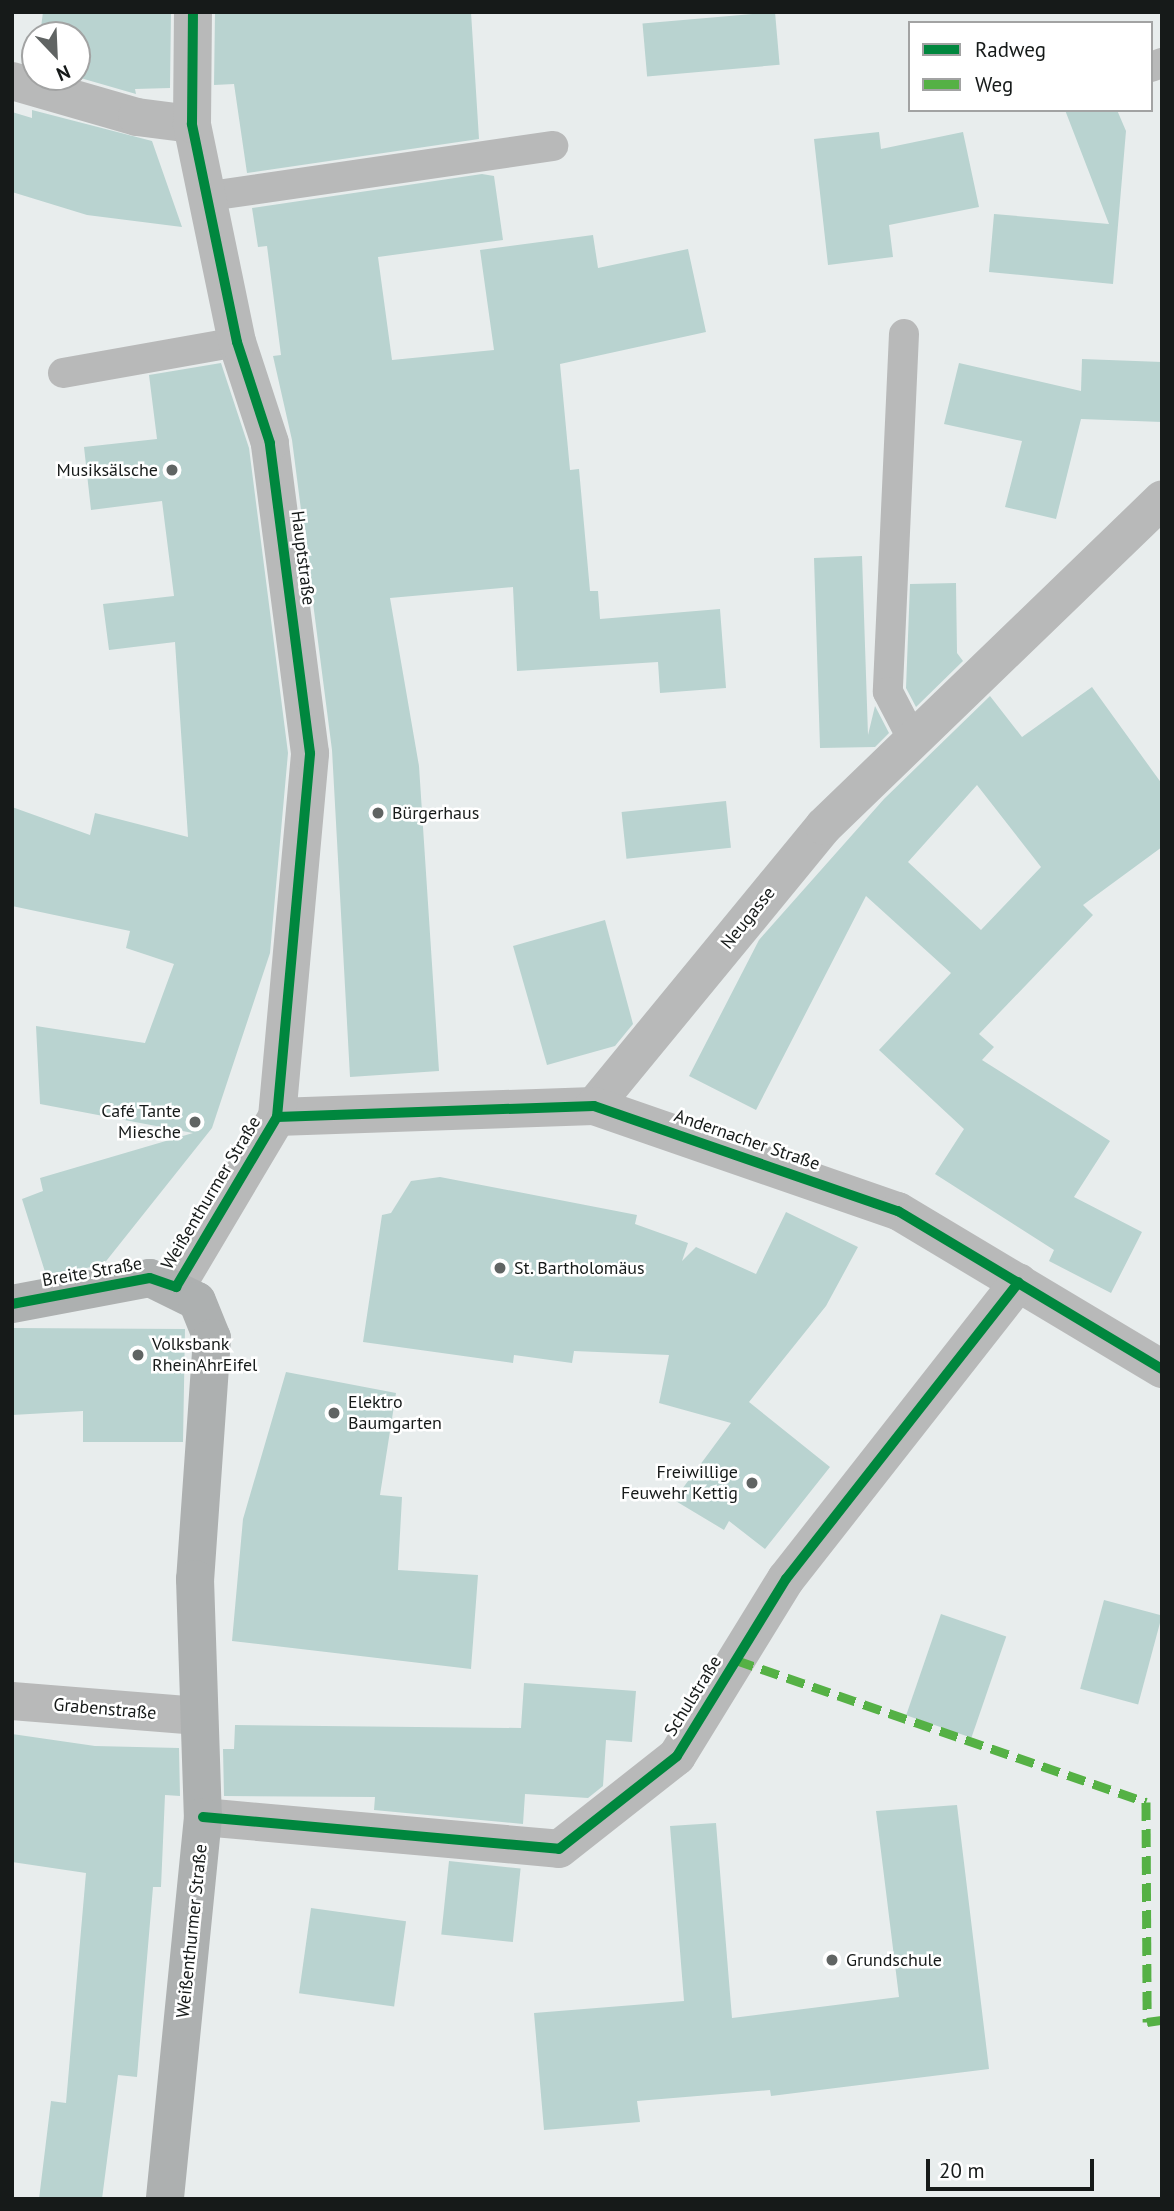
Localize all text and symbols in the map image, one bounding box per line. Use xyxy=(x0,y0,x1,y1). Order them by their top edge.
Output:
north arrow xyxy=(21,21,91,91)
legend xyxy=(908,21,1153,112)
text: Radweg xyxy=(975,36,1046,63)
text: N xyxy=(53,60,74,87)
text: Weg xyxy=(975,71,1013,98)
place label: Musiksälsche xyxy=(57,459,158,481)
marker: Musiksälsche xyxy=(164,462,180,478)
street label: Hauptstraße xyxy=(286,509,320,607)
place label: Bürgerhaus xyxy=(392,802,479,824)
marker: Bürgerhaus xyxy=(370,805,386,821)
street label: Neugasse xyxy=(716,883,780,953)
place label: Café Tante Miesche xyxy=(101,1101,181,1144)
street label: Andernacher Straße xyxy=(671,1105,823,1175)
street label: Weißenthurmer Straße xyxy=(157,1113,265,1273)
marker: Café Tante Miesche xyxy=(187,1114,203,1130)
street label: Breite Straße xyxy=(40,1253,144,1291)
place label: St. Bartholomäus xyxy=(514,1257,646,1279)
marker: St. Bartholomäus xyxy=(492,1260,508,1276)
place label: Volksbank RheinAhrEifel xyxy=(152,1334,257,1376)
marker: Volksbank RheinAhrEifel xyxy=(130,1347,146,1363)
place label: Elektro Baumgarten xyxy=(348,1392,442,1434)
marker: Elektro Baumgarten xyxy=(326,1405,342,1421)
place label: Freiwillige Feuwehr Kettig xyxy=(621,1462,738,1504)
marker: Freiwillige Feuwehr Kettig xyxy=(744,1475,760,1491)
street label: Schulstraße xyxy=(660,1652,726,1740)
street label: Grabenstraße xyxy=(53,1694,157,1724)
street label: Weißenthurmer Straße xyxy=(172,1843,212,2019)
place label: Grundschule xyxy=(846,1949,942,1971)
marker: Grundschule xyxy=(824,1952,840,1968)
scale bar xyxy=(929,2144,1097,2188)
text: 20 m xyxy=(939,2157,985,2184)

